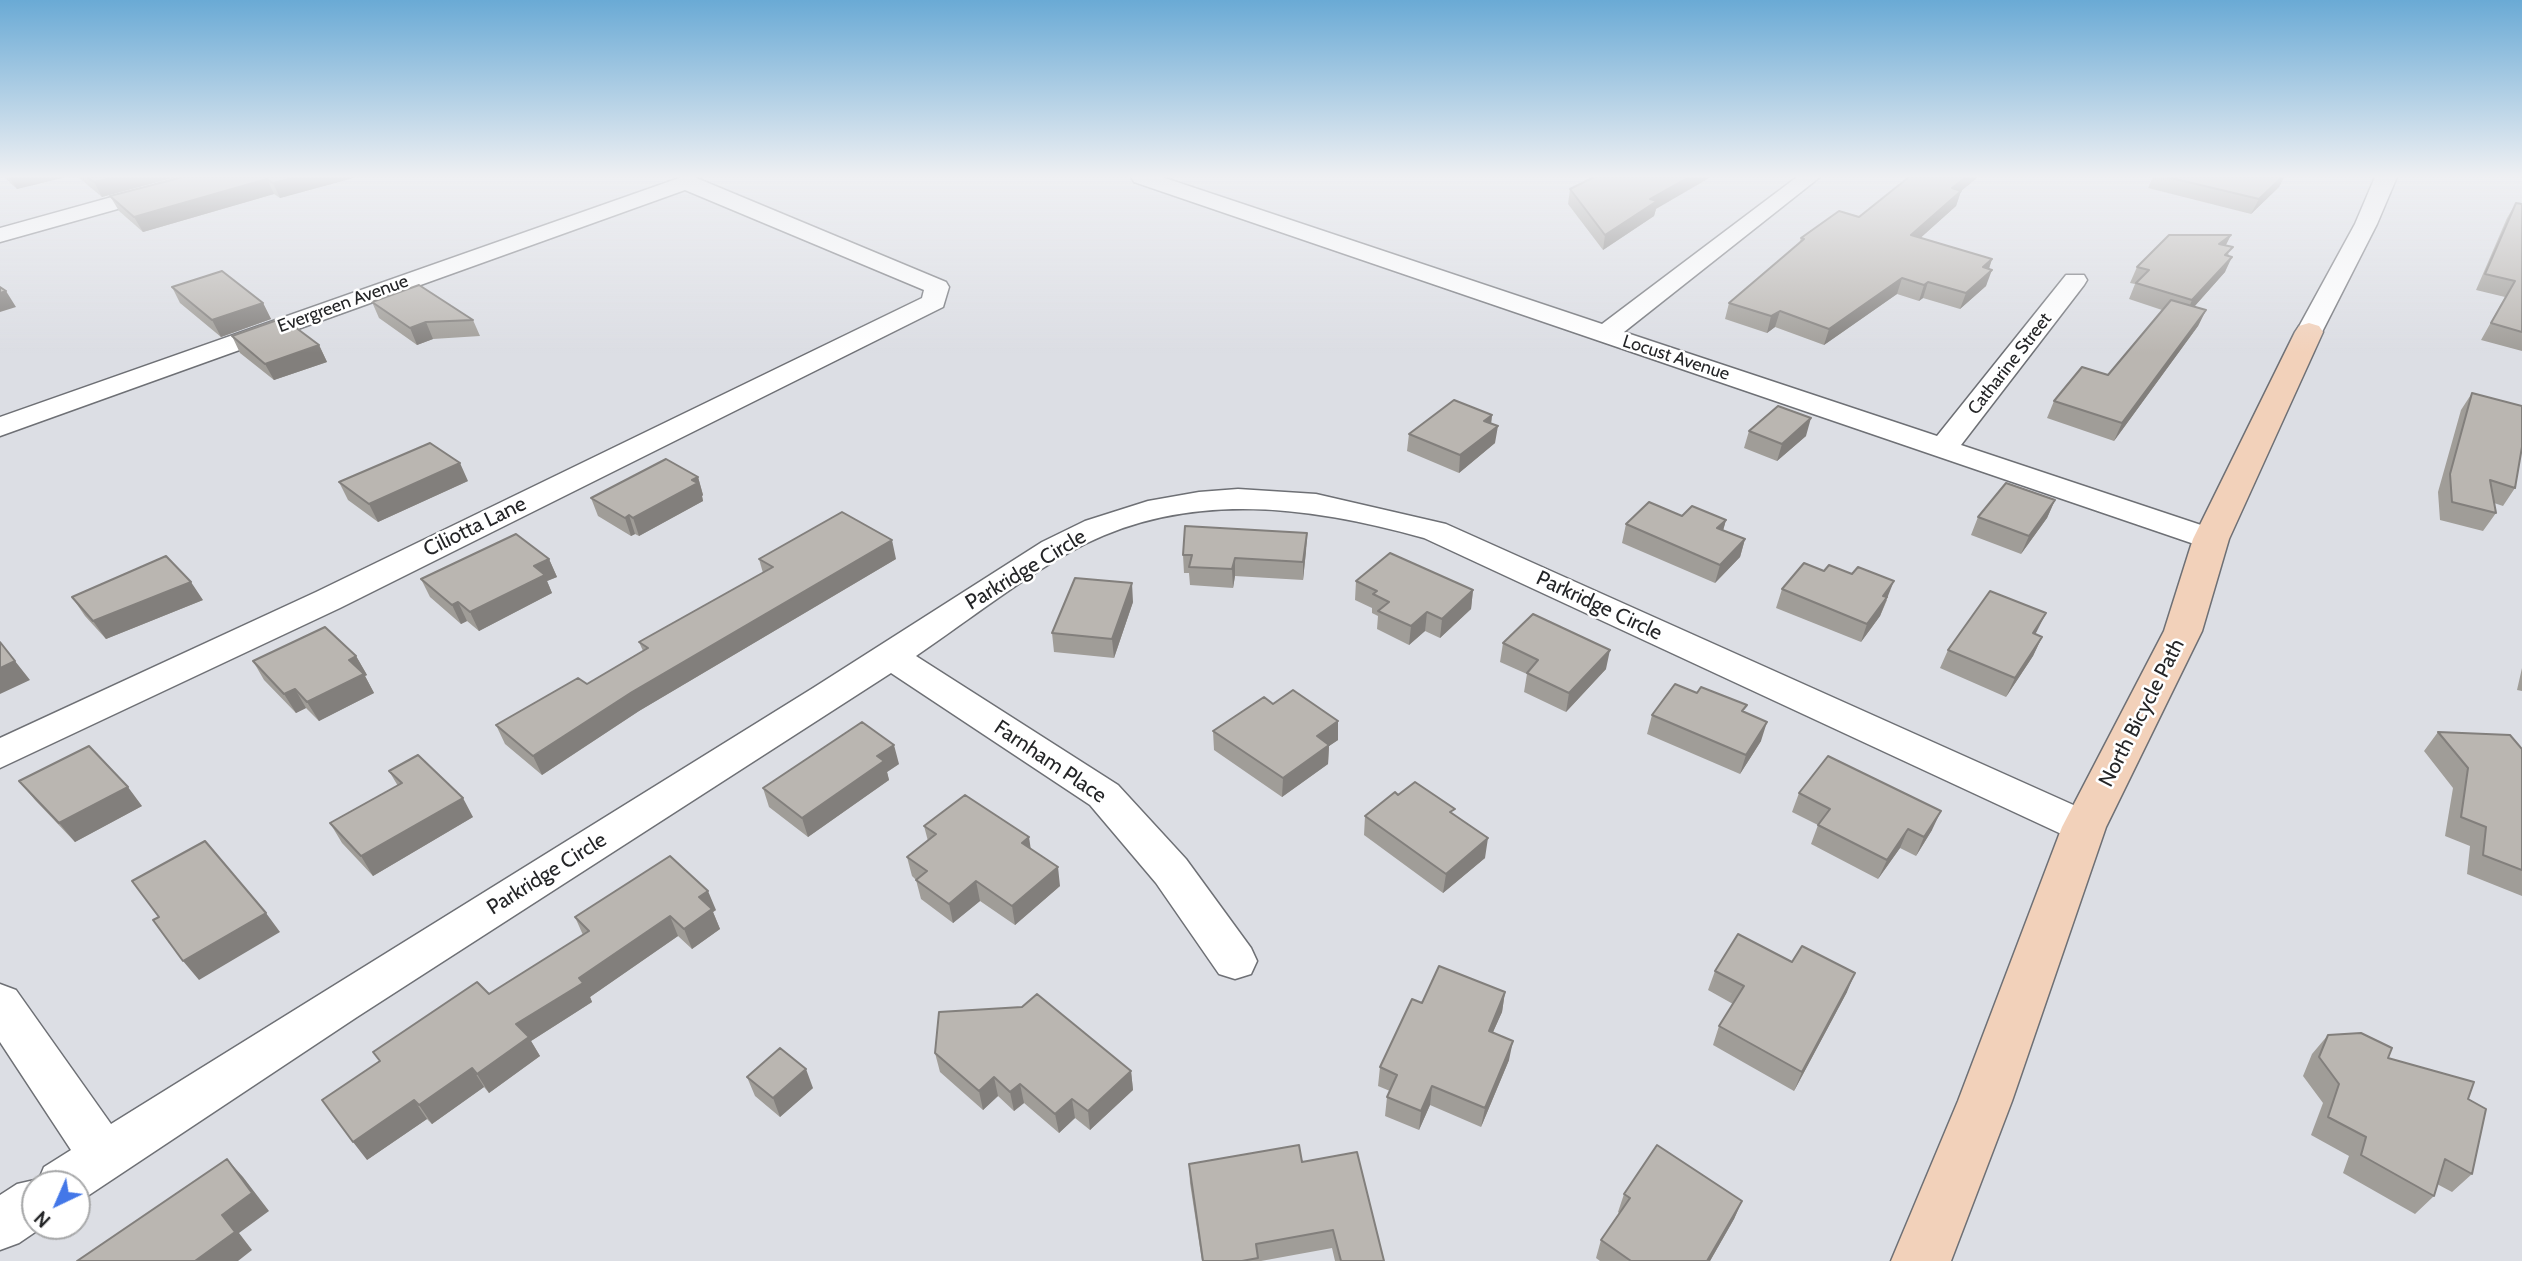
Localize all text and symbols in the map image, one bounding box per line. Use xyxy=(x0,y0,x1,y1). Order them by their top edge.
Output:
street label: Evergreen Avenue xyxy=(275,270,411,338)
street label: Catharine Street xyxy=(1964,309,2056,419)
street label: Locust Avenue xyxy=(1620,331,1732,385)
street label: Ciliotta Lane xyxy=(420,491,530,563)
street label: Parkridge Circle xyxy=(961,524,1091,616)
street label: Parkridge Circle xyxy=(1532,566,1666,646)
street label: North Bicycle Path xyxy=(2094,635,2190,791)
street label: Farnham Place xyxy=(989,715,1111,809)
street label: Parkridge Circle xyxy=(483,827,611,921)
north arrow xyxy=(21,1170,91,1240)
text: N xyxy=(30,1206,55,1232)

